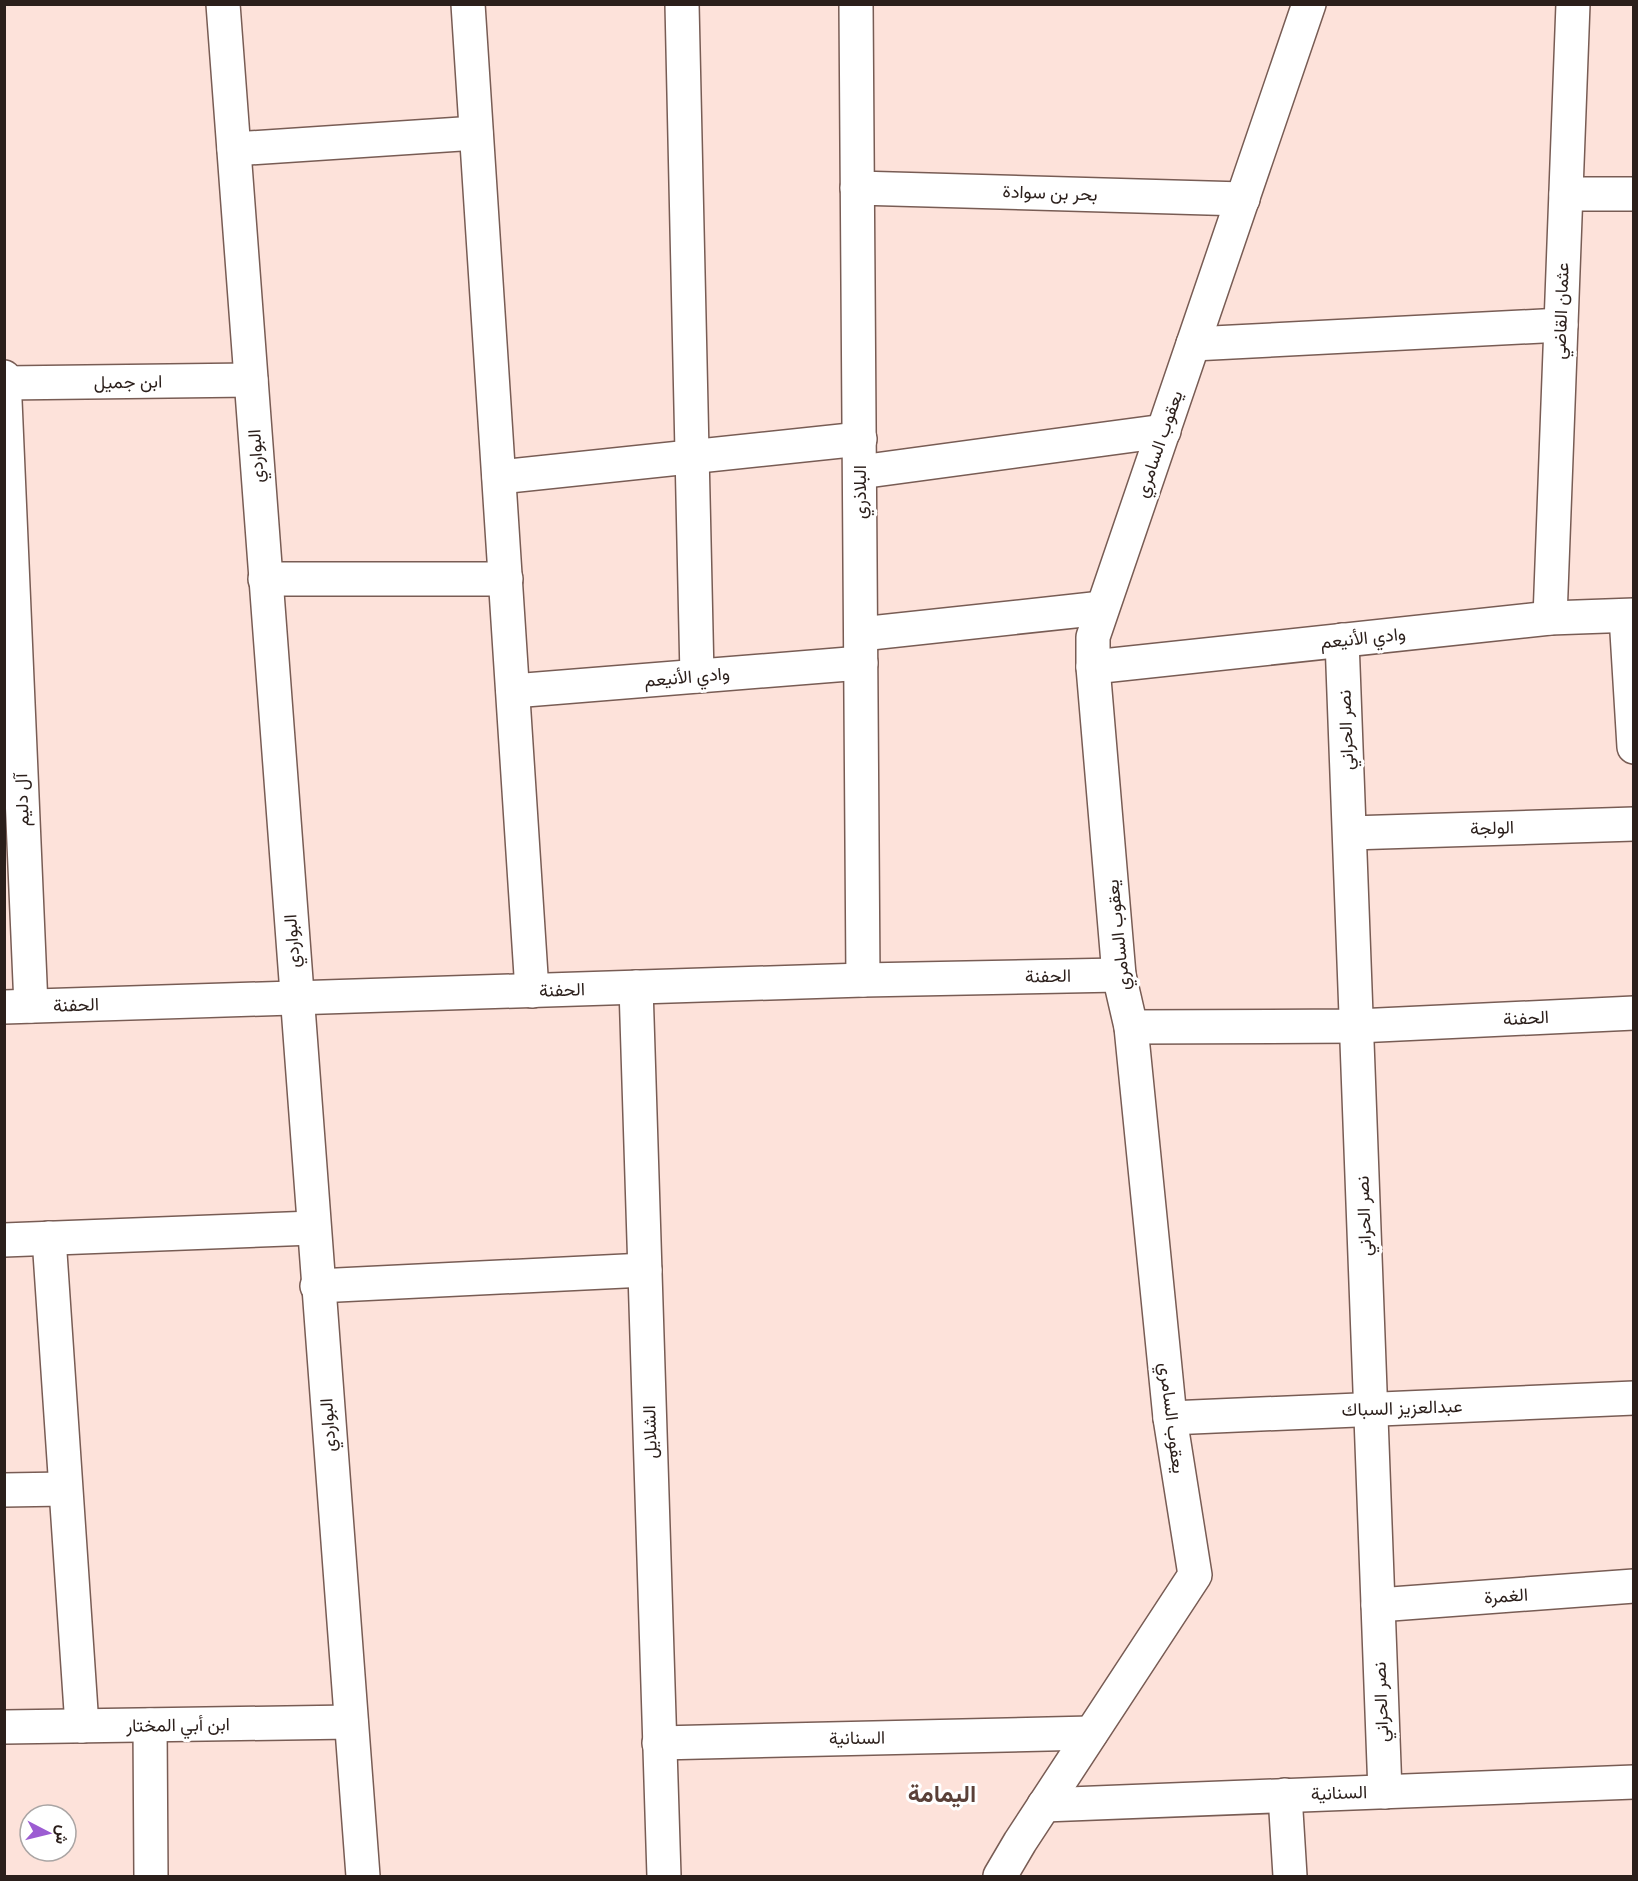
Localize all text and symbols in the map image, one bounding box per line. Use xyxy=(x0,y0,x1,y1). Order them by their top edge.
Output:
street label: بحر بن سوادة xyxy=(1002,180,1098,206)
street label: عثمان القاضي xyxy=(1548,262,1578,360)
street label: ابن جميل xyxy=(94,370,162,394)
street label: يعقوب السامري xyxy=(1130,388,1191,502)
street label: البواردي xyxy=(243,428,273,484)
street label: البلاذري xyxy=(849,465,875,519)
street label: وادي الأنيعم xyxy=(1319,623,1407,657)
street label: وادي الأنيعم xyxy=(643,662,731,696)
street label: نصر الحراني xyxy=(1334,689,1362,771)
street label: آل دليم xyxy=(10,771,35,827)
street label: الولجة xyxy=(1470,816,1514,840)
street label: يعقوب السامري xyxy=(1101,878,1139,992)
street label: البواردي xyxy=(279,913,309,969)
street label: الحفنة xyxy=(1025,965,1071,987)
street label: الحفنة xyxy=(539,978,585,1002)
street label: الحفنة xyxy=(53,993,99,1017)
street label: الحفنة xyxy=(1502,1006,1550,1030)
street label: نصر الحراني xyxy=(1352,1175,1380,1257)
street label: يعقوب السامري xyxy=(1150,1361,1190,1475)
street label: عبدالعزيز السباك xyxy=(1341,1395,1463,1421)
street label: البواردي xyxy=(315,1397,345,1453)
street label: الشلايل xyxy=(638,1405,662,1459)
street label: الغمرة xyxy=(1483,1583,1529,1609)
street label: نصر الحراني xyxy=(1369,1661,1397,1743)
street label: ابن أبي المختار xyxy=(125,1713,230,1741)
street label: السنانية xyxy=(829,1727,885,1749)
district label: اليمامة xyxy=(908,1779,976,1808)
street label: السنانية xyxy=(1310,1781,1368,1805)
north arrow xyxy=(18,1803,78,1863)
text: ش xyxy=(52,1824,73,1845)

